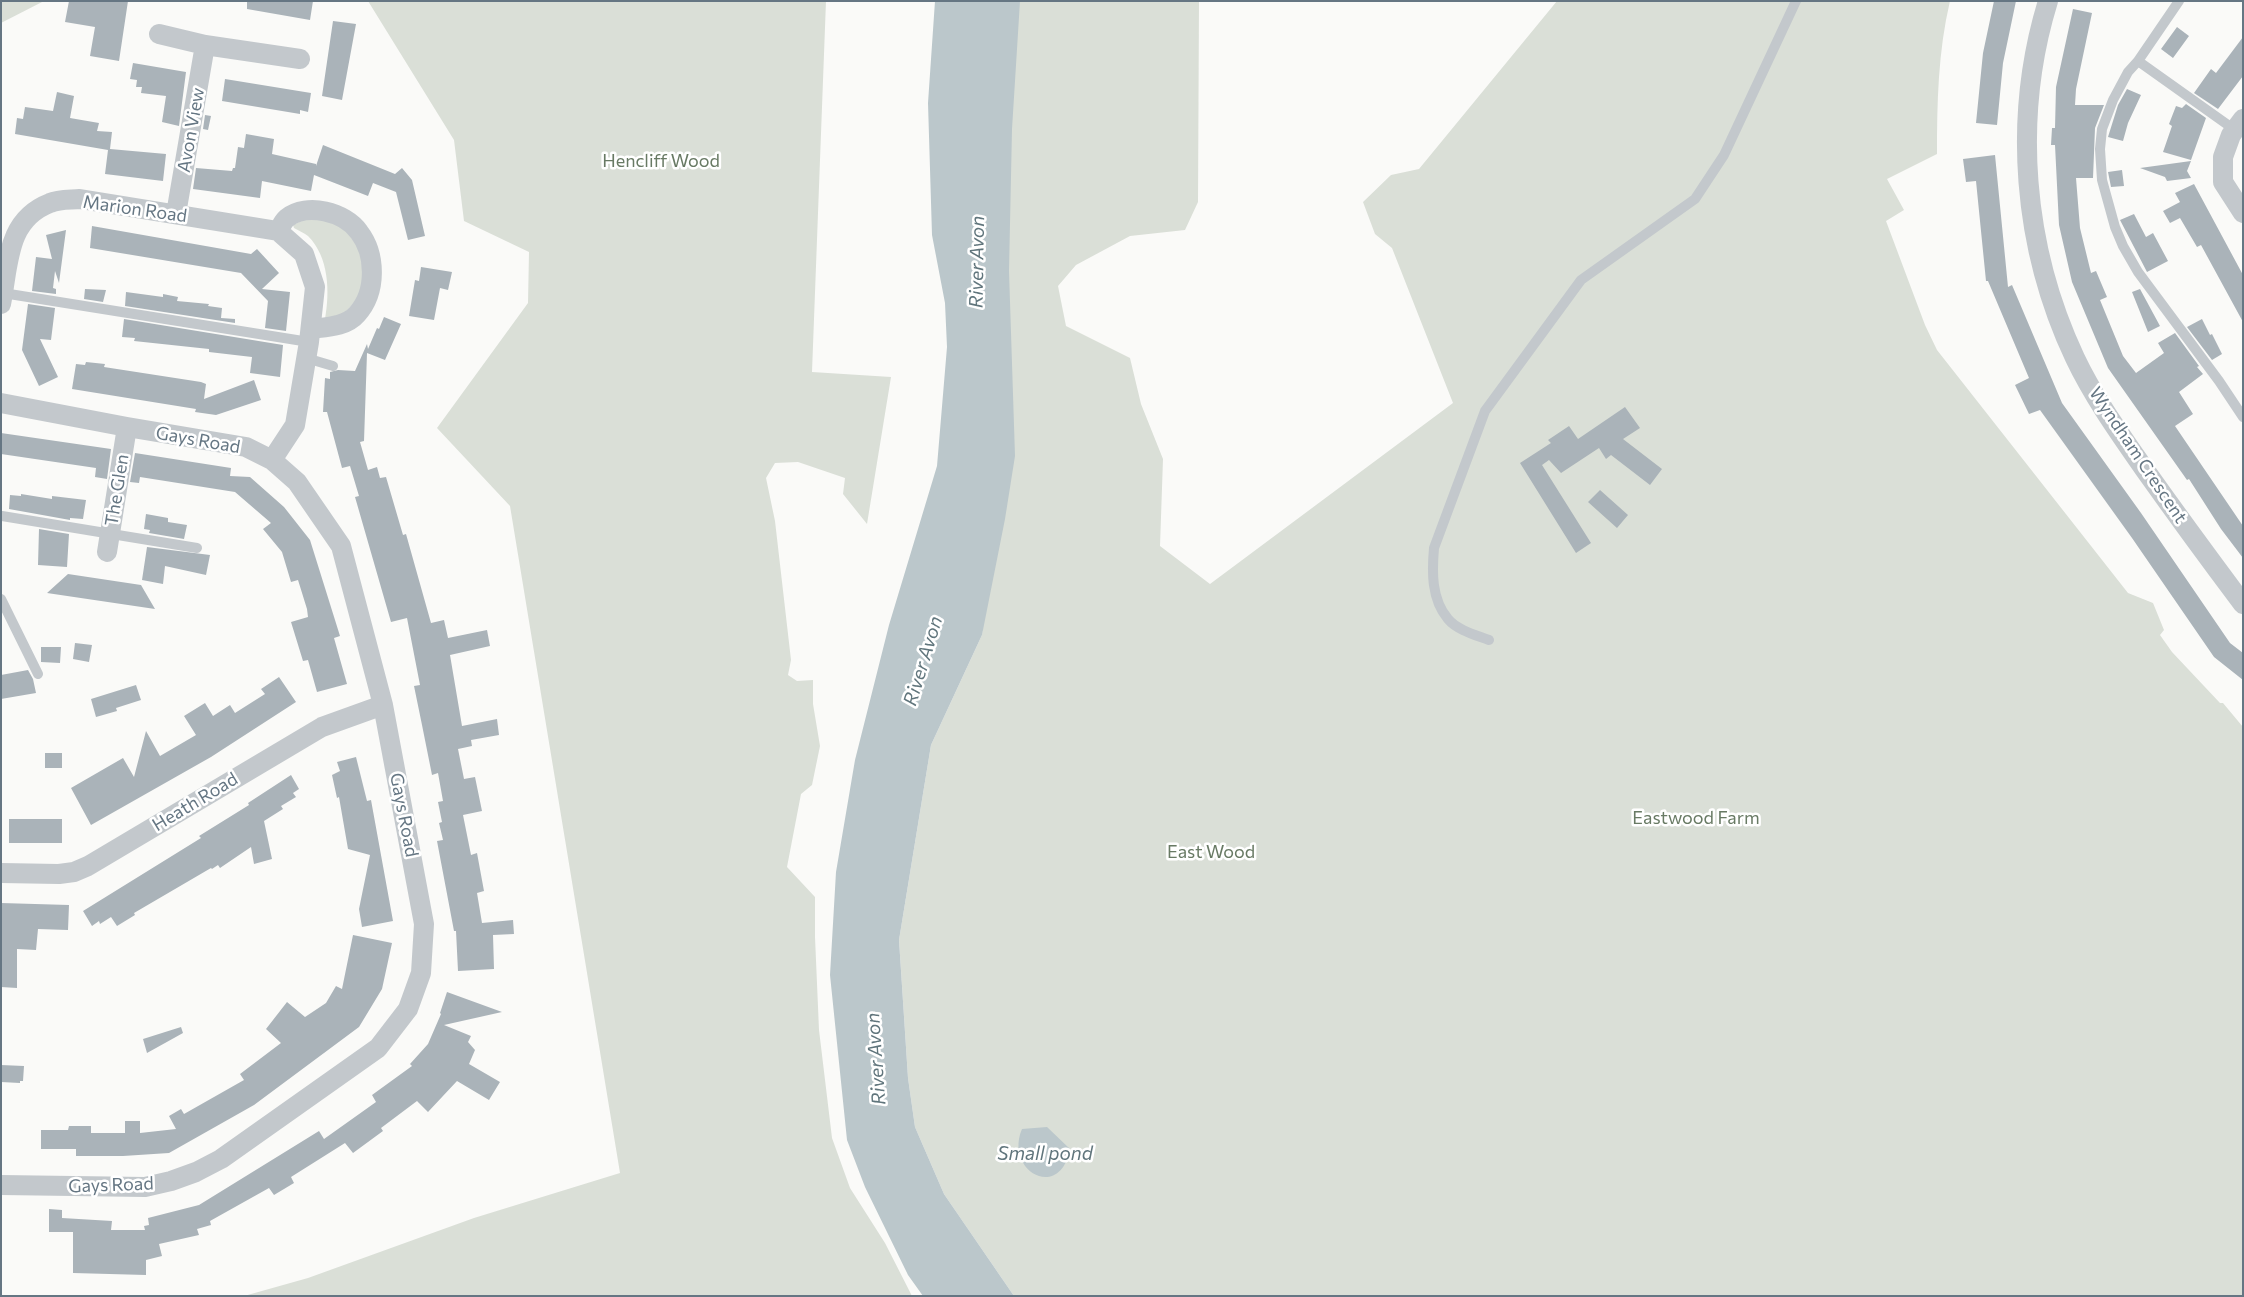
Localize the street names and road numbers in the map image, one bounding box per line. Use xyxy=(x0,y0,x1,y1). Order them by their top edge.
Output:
street label: Avon View xyxy=(173,86,209,174)
street label: Marion Road xyxy=(82,191,188,227)
street label: Wyndham Crescent xyxy=(2084,383,2192,527)
street label: Gays Road xyxy=(154,422,242,458)
street label: The Glen xyxy=(101,453,133,527)
street label: Heath Road xyxy=(148,768,242,836)
street label: Gays Road xyxy=(385,771,423,859)
street label: Gays Road xyxy=(68,1173,154,1197)

